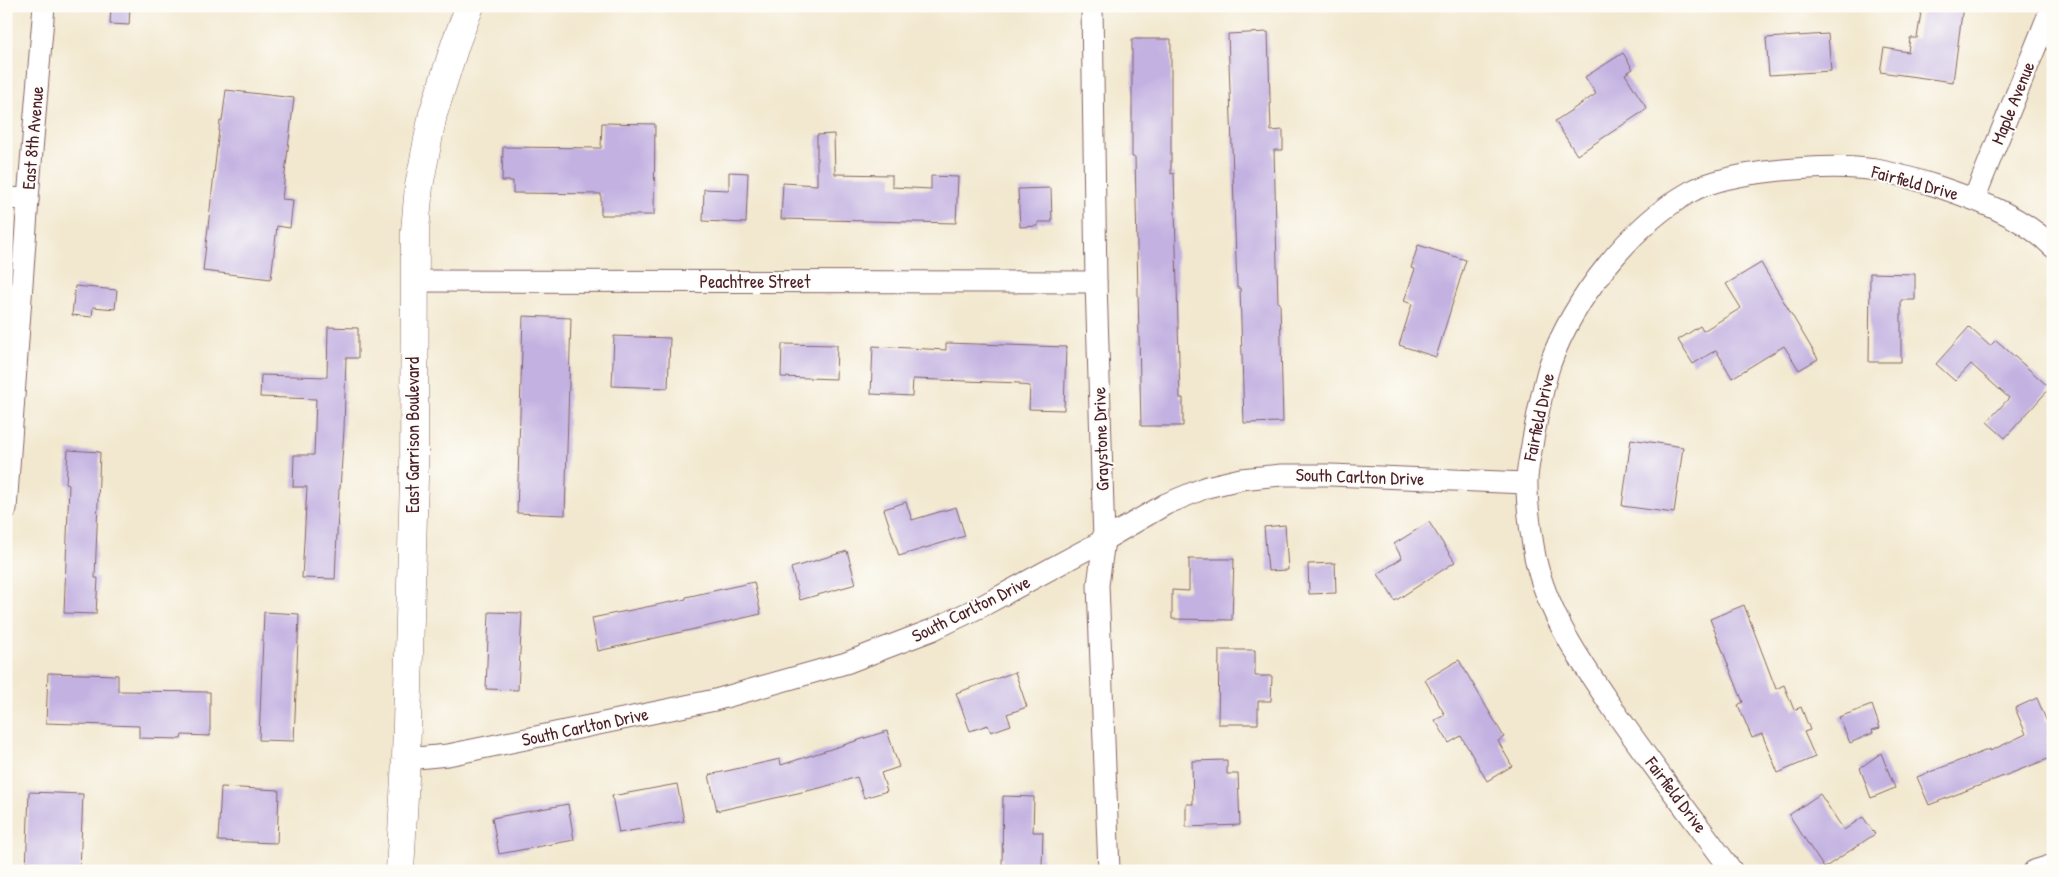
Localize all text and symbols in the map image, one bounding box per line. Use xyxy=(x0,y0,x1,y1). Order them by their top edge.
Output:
street label: Maple Avenue xyxy=(1985,58,2040,148)
street label: East 8th Avenue xyxy=(16,85,49,191)
street label: Fairfield Drive xyxy=(1868,159,1961,206)
street label: Peachtree Street xyxy=(700,269,811,294)
street label: East Garrison Boulevard xyxy=(400,357,425,513)
street label: Fairfield Drive xyxy=(1517,371,1560,464)
street label: Graystone Drive xyxy=(1086,387,1115,491)
street label: South Carlton Drive xyxy=(1295,462,1425,491)
street label: South Carlton Drive xyxy=(907,569,1034,648)
street label: South Carlton Drive xyxy=(519,701,651,752)
street label: Fairfield Drive xyxy=(1639,751,1713,838)

